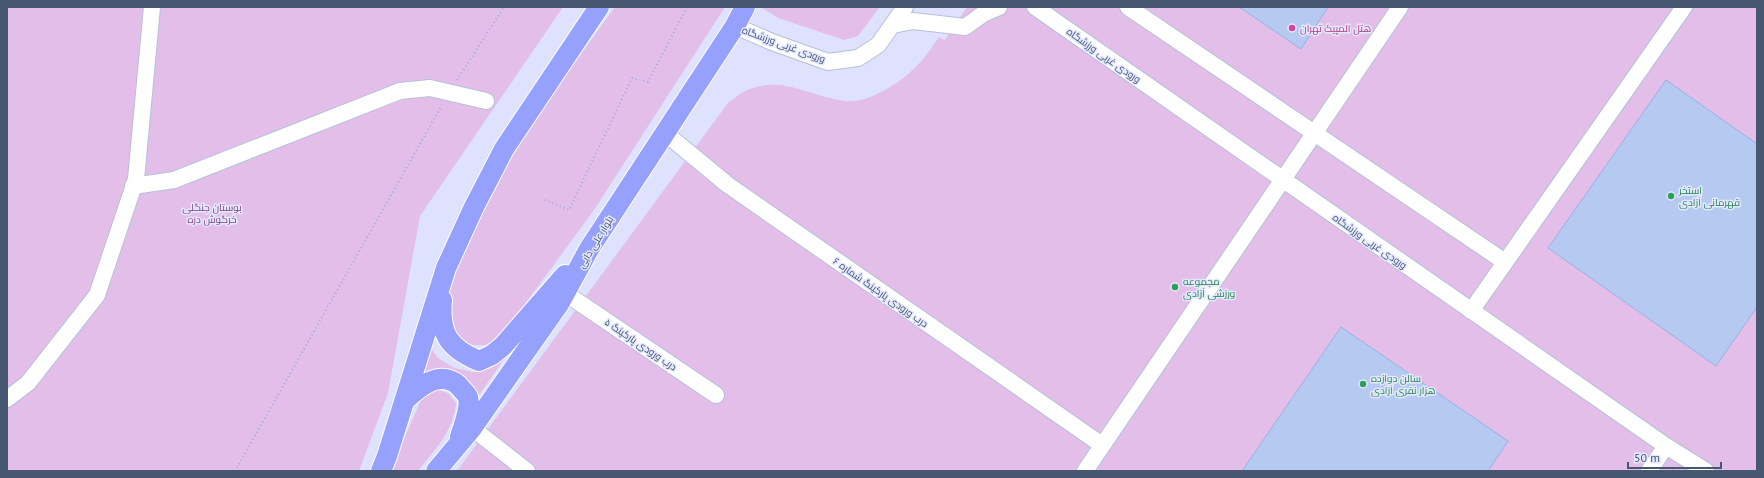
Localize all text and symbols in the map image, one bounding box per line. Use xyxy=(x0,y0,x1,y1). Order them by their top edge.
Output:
place label: هتل المپیک تهران xyxy=(1300,22,1371,35)
street label: ورودی غربی ورزشگاه xyxy=(740,23,827,66)
marker: هتل المپیک تهران xyxy=(1287,23,1297,33)
street label: ورودی غربی ورزشگاه xyxy=(1064,25,1143,86)
place label: استخر قهرمانی آزادی xyxy=(1678,184,1740,209)
marker: استخر قهرمانی آزادی xyxy=(1666,191,1676,201)
park label: بوستان جنگلی خرگوش دره xyxy=(182,201,242,226)
street label: ورودی غربی ورزشگاه xyxy=(1330,211,1409,272)
street label: بلوار علی دایی xyxy=(575,214,616,271)
street label: درب ورودی پارکینگ شماره ۶ xyxy=(831,255,931,330)
place label: مجموعه ورزشی آزادی xyxy=(1183,275,1235,300)
marker: مجموعه ورزشی آزادی xyxy=(1170,282,1180,292)
street label: درب ورودی پارکینگ ۵ xyxy=(602,315,680,374)
place label: سالن دوازده هزار نفری آزادی xyxy=(1371,372,1435,397)
marker: سالن دوازده هزار نفری آزادی xyxy=(1358,379,1368,389)
scale bar xyxy=(1628,444,1721,470)
text: 50 m xyxy=(1634,450,1660,465)

